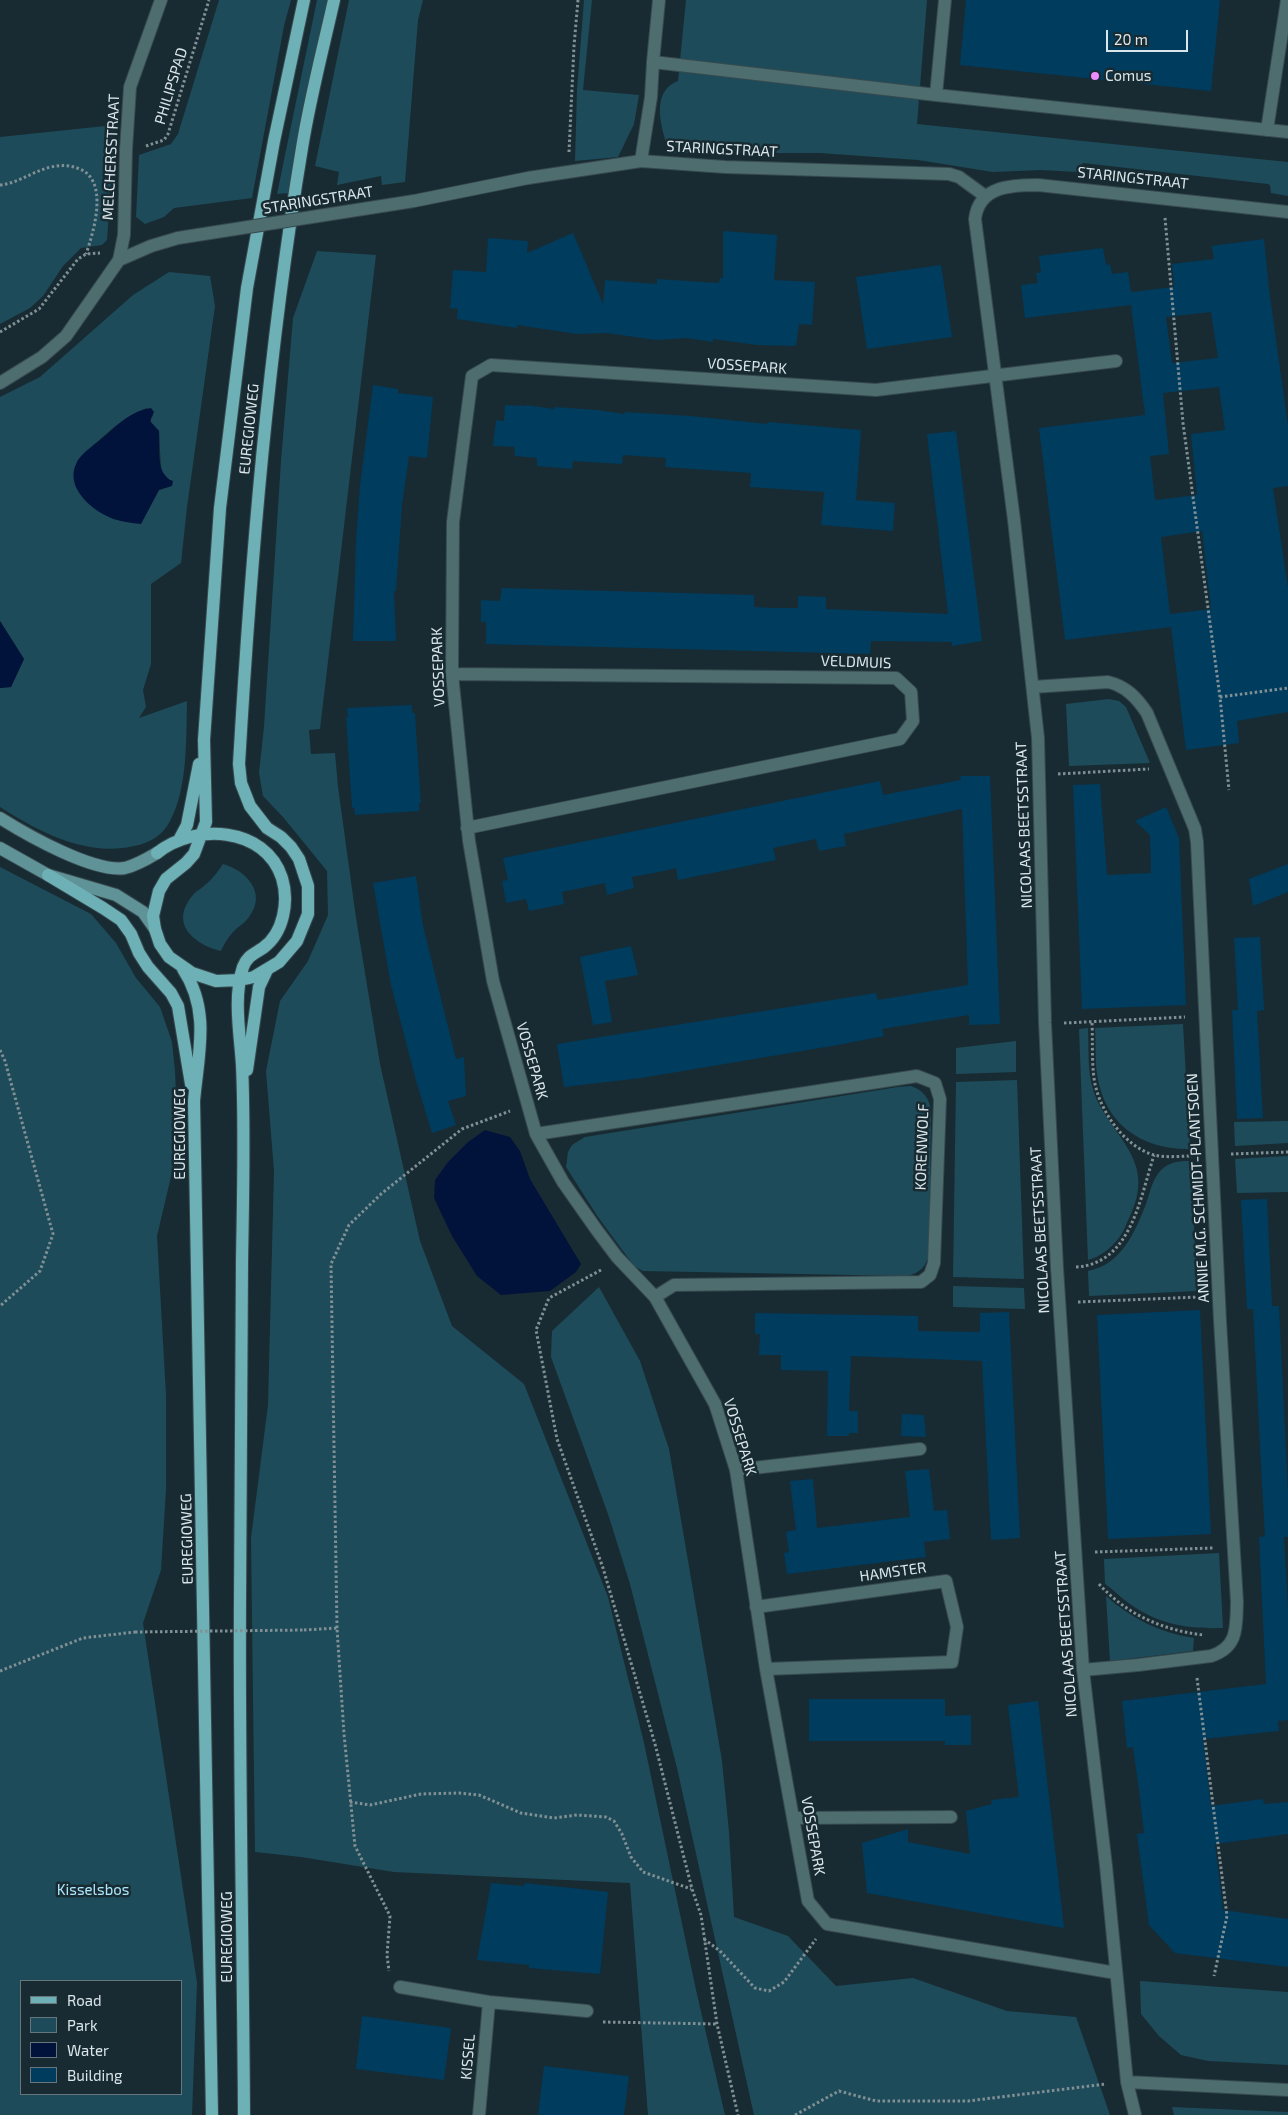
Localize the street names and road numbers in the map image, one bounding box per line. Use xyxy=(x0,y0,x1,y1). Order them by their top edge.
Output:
street label: PHILIPSPAD xyxy=(151,45,191,127)
street label: MELCHERSSTRAAT xyxy=(99,93,123,221)
street label: STARINGSTRAAT xyxy=(666,137,778,161)
street label: STARINGSTRAAT xyxy=(1077,163,1189,193)
street label: STARINGSTRAAT xyxy=(261,182,375,218)
street label: VOSSEPARK xyxy=(706,354,788,378)
street label: EUREGIOWEG xyxy=(235,383,263,475)
street label: VOSSEPARK xyxy=(428,627,448,707)
street label: VELDMUIS xyxy=(820,652,892,672)
street label: NICOLAAS BEETSSTRAAT xyxy=(1012,741,1036,909)
street label: VOSSEPARK xyxy=(512,1020,552,1102)
street label: ANNIE M.G. SCHMIDT-PLANTSOEN xyxy=(1183,1073,1213,1303)
street label: EUREGIOWEG xyxy=(171,1088,189,1180)
street label: KORENWOLF xyxy=(911,1103,933,1191)
street label: NICOLAAS BEETSSTRAAT xyxy=(1027,1146,1053,1314)
street label: VOSSEPARK xyxy=(720,1396,760,1478)
street label: EUREGIOWEG xyxy=(177,1493,197,1585)
street label: NICOLAAS BEETSSTRAAT xyxy=(1051,1550,1081,1718)
street label: HAMSTER xyxy=(858,1558,928,1586)
street label: VOSSEPARK xyxy=(797,1795,829,1877)
street label: EUREGIOWEG xyxy=(218,1891,236,1983)
street label: KISSEL xyxy=(457,2033,479,2081)

